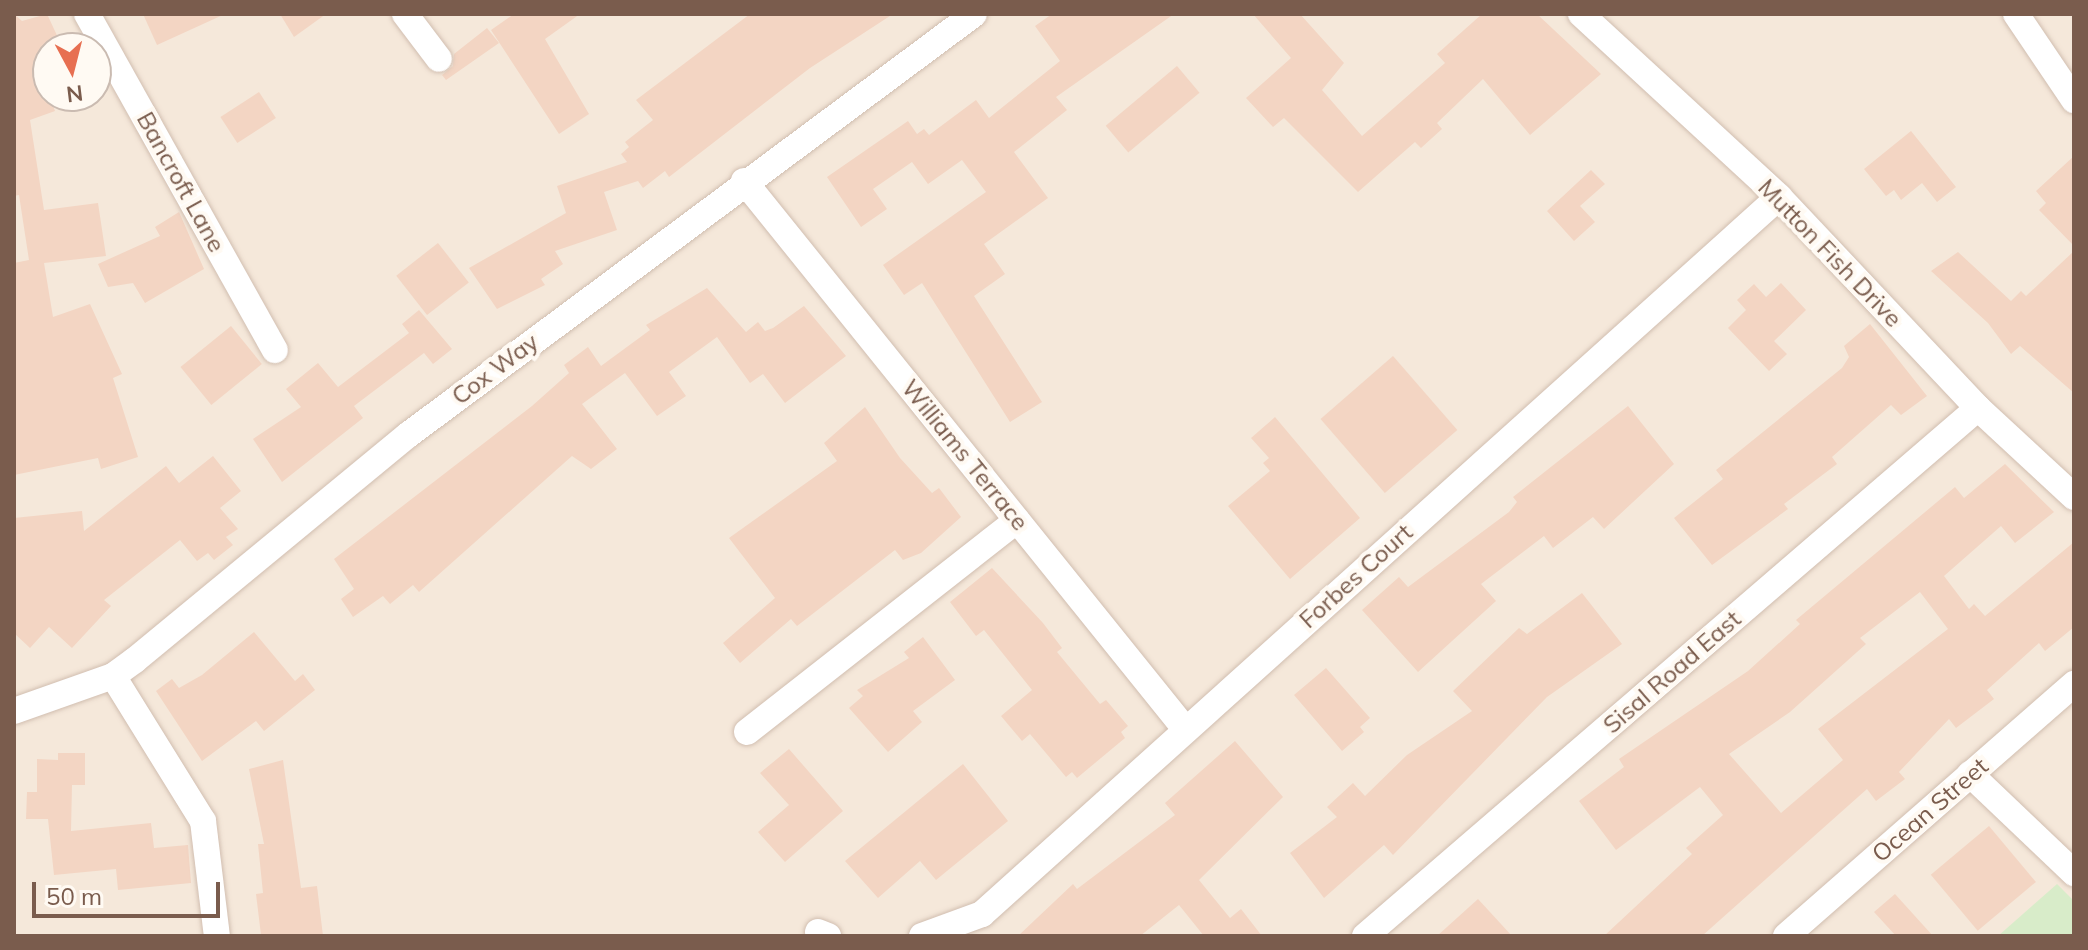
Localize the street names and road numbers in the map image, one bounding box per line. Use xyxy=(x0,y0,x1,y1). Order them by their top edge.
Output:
street label: Bancroft Lane xyxy=(131,107,231,257)
street label: Mutton Fish Drive xyxy=(1752,173,1908,333)
street label: Cox Way xyxy=(446,327,544,411)
street label: Williams Terrace xyxy=(896,374,1034,536)
street label: Forbes Court xyxy=(1294,518,1418,634)
street label: Sisal Road East xyxy=(1597,605,1747,739)
street label: Ocean Street xyxy=(1866,752,1994,868)

